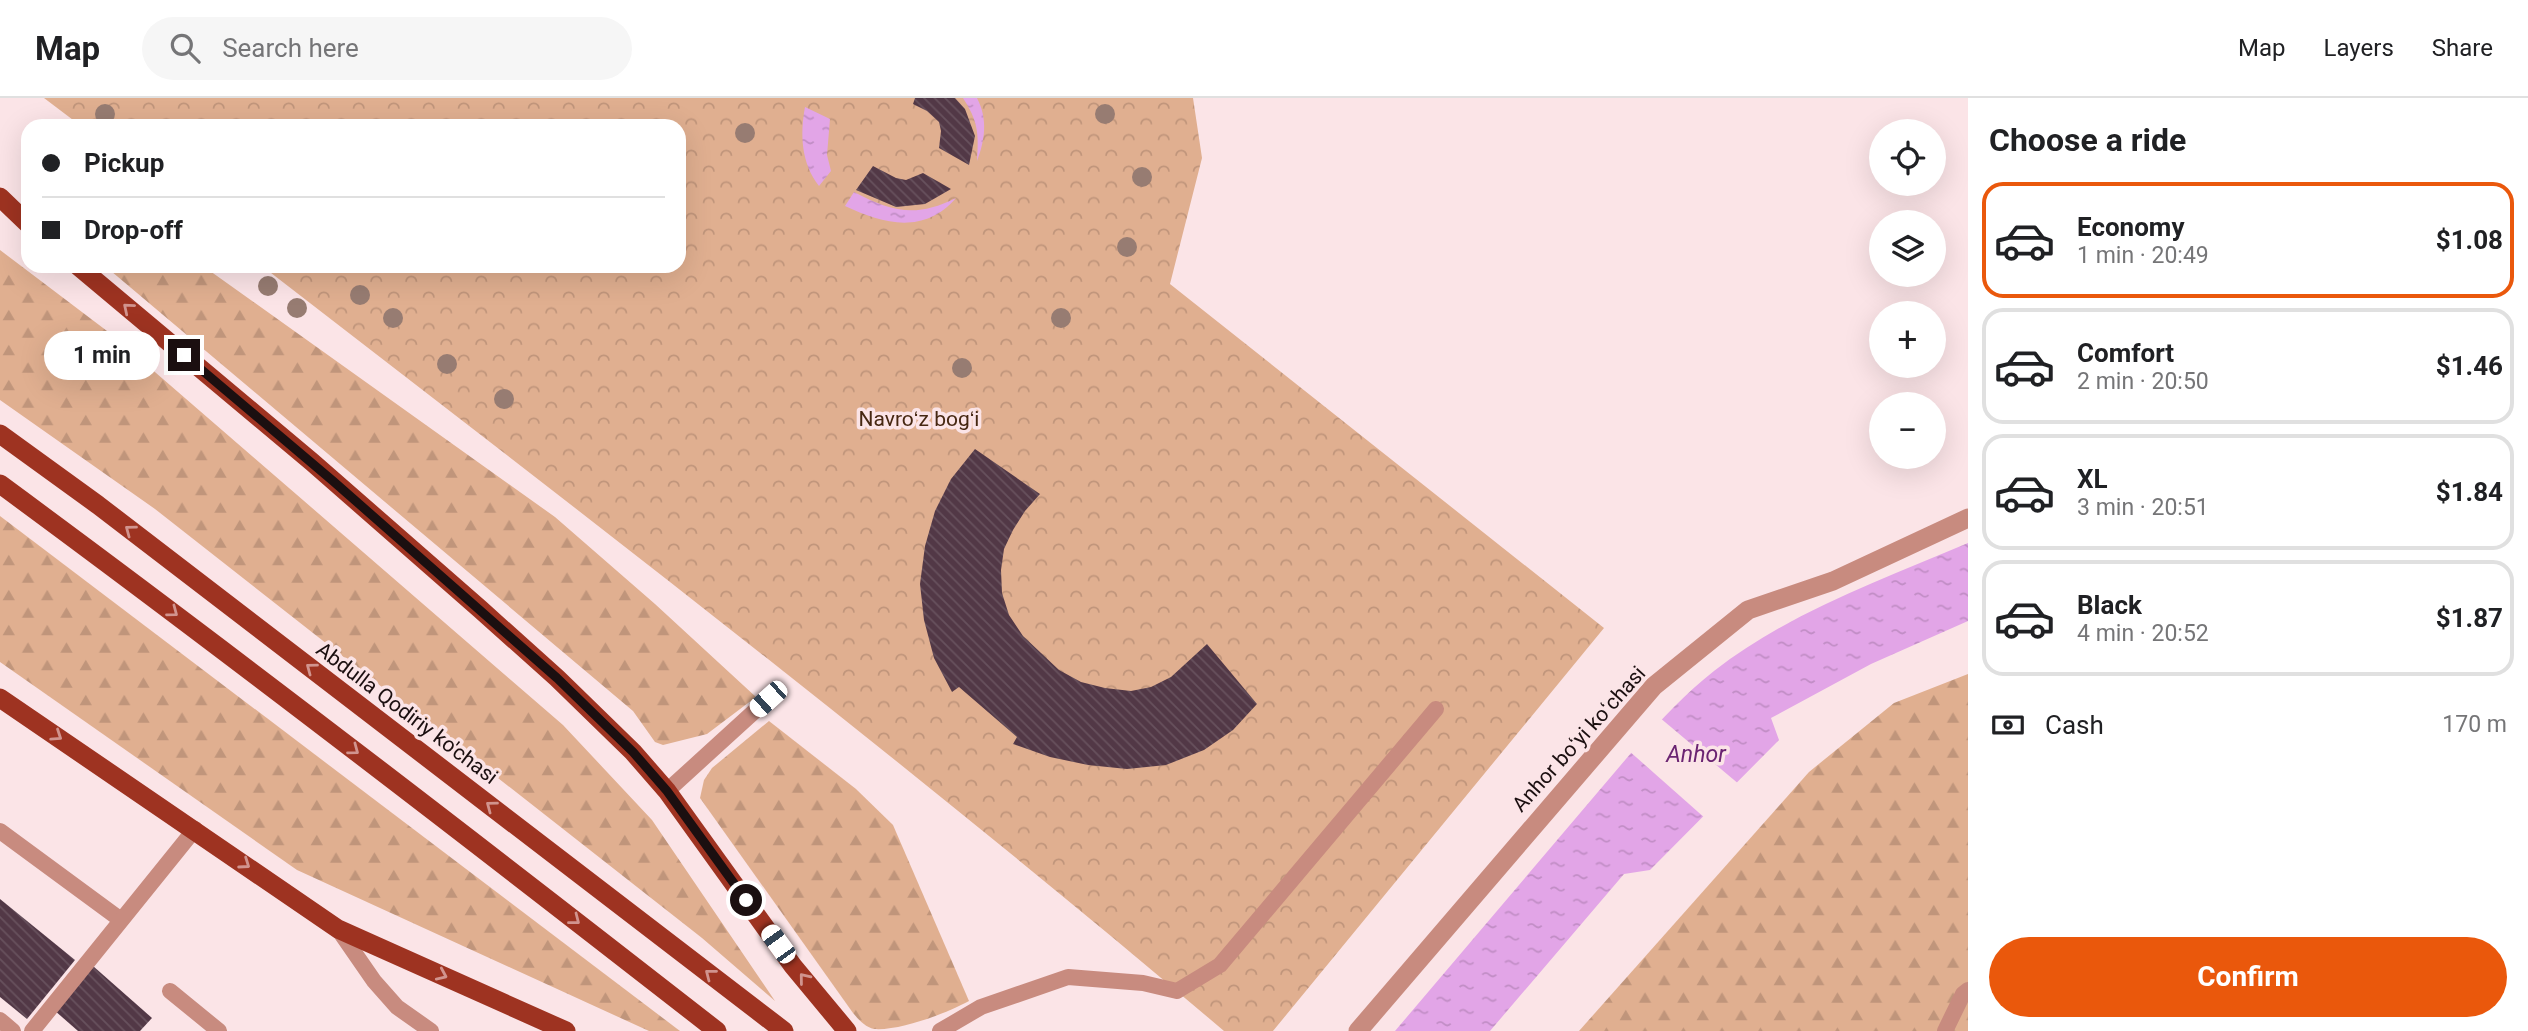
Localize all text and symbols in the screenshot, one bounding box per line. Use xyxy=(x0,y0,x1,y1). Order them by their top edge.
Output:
search box xyxy=(142,17,632,80)
text: Map xyxy=(35,29,100,68)
icon: search xyxy=(166,29,204,67)
text: Search here xyxy=(222,33,359,63)
text: Map xyxy=(2238,34,2286,62)
text: Layers xyxy=(2324,34,2394,62)
text: Share xyxy=(2432,34,2493,62)
map controls xyxy=(1869,119,1946,469)
button: locate xyxy=(1869,119,1946,196)
text: Choose a ride xyxy=(1989,121,2186,159)
text: Pickup xyxy=(84,148,164,178)
icon: car xyxy=(1993,209,2056,272)
button: layers xyxy=(1869,210,1946,287)
text: Economy xyxy=(2077,212,2184,242)
text: Drop-off xyxy=(84,215,183,245)
text: $1.08 xyxy=(2436,225,2503,255)
text: 1 min · 20:49 xyxy=(2077,242,2209,269)
button: + xyxy=(1869,301,1946,378)
one-way arrow xyxy=(124,304,137,316)
callout: 1 min xyxy=(44,330,160,380)
icon: car xyxy=(1993,335,2056,398)
text: Comfort xyxy=(2077,338,2174,368)
route end xyxy=(168,339,200,371)
text: 1 min xyxy=(73,342,131,369)
text: $1.46 xyxy=(2436,351,2503,381)
text: 2 min · 20:50 xyxy=(2077,368,2209,395)
button: − xyxy=(1869,392,1946,469)
park label: Navroʻz bogʻi xyxy=(859,407,979,431)
icon: car xyxy=(1993,461,2056,524)
text: XL xyxy=(2077,464,2108,494)
text: $1.84 xyxy=(2436,477,2503,507)
text: 3 min · 20:51 xyxy=(2077,494,2209,521)
one-way arrow xyxy=(125,525,138,538)
icon: car xyxy=(1993,587,2056,650)
text: Black xyxy=(2077,590,2142,620)
text: $1.87 xyxy=(2436,603,2503,633)
one-way arrow xyxy=(165,604,177,617)
text: 4 min · 20:52 xyxy=(2077,620,2209,647)
street label: Abdulla Qodiriy ko'chasi xyxy=(312,637,502,789)
street label: Anhor boʻyi koʻchasi xyxy=(1507,661,1651,817)
one-way arrow xyxy=(306,663,318,676)
car xyxy=(746,677,791,721)
icon: cash xyxy=(1989,706,2027,744)
text: Cash xyxy=(2045,710,2104,740)
text: 170 m xyxy=(2442,711,2507,738)
one-way arrow xyxy=(49,728,62,740)
water label: Anhor xyxy=(1665,741,1727,768)
one-way arrow xyxy=(346,742,358,755)
one-way arrow xyxy=(487,801,499,814)
one-way arrow xyxy=(237,856,250,868)
route start xyxy=(730,884,762,916)
one-way arrow xyxy=(567,912,580,924)
car xyxy=(758,921,799,967)
button: Confirm xyxy=(1989,937,2507,1017)
one-way arrow xyxy=(435,967,447,981)
one-way arrow xyxy=(706,970,718,983)
one-way arrow xyxy=(800,974,812,987)

